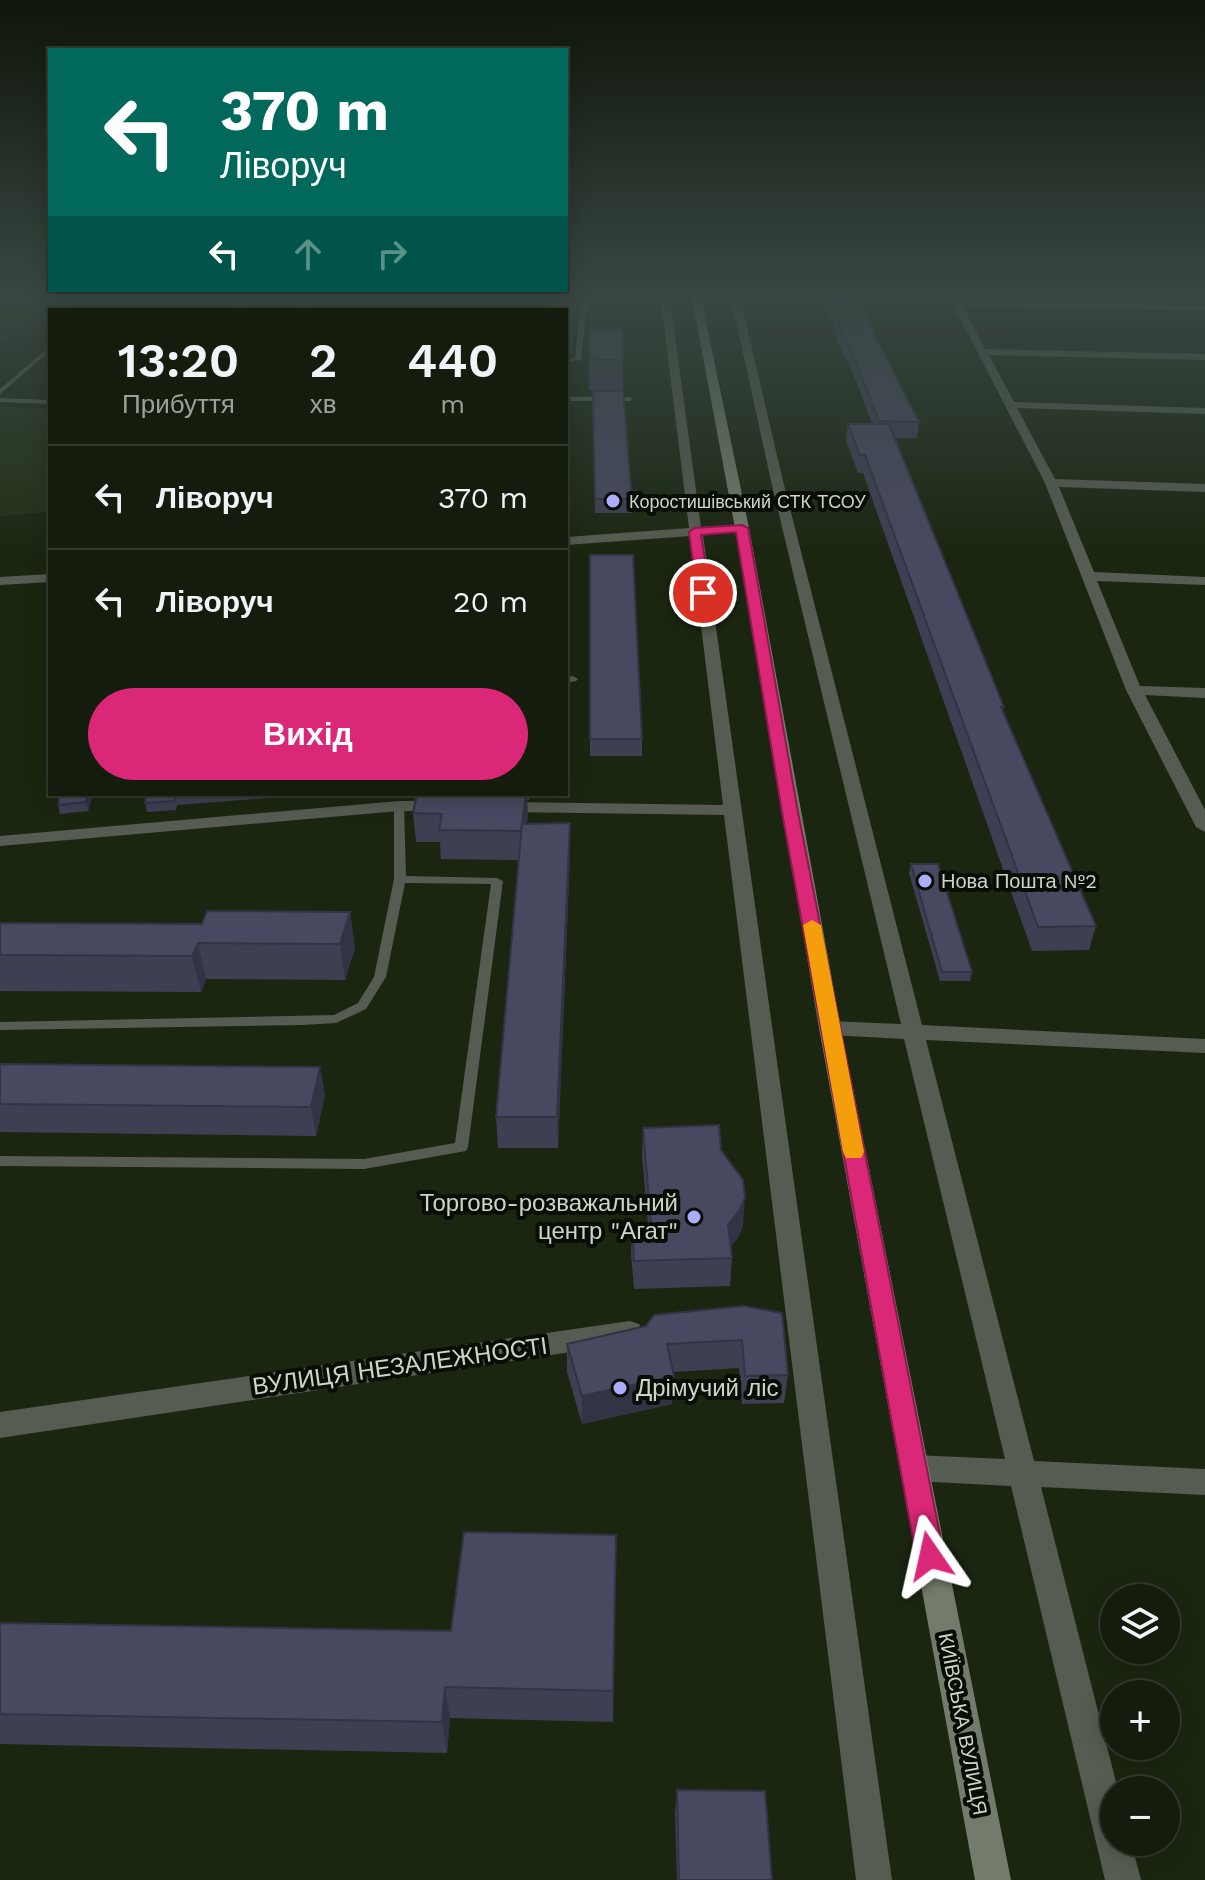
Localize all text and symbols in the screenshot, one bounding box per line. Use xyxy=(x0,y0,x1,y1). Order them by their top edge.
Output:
text: 370 m xyxy=(220,78,389,144)
icon: left xyxy=(88,80,192,184)
text: Ліворуч xyxy=(220,145,347,187)
icon: left xyxy=(202,232,246,276)
icon: ahead xyxy=(286,232,330,276)
icon: right xyxy=(370,232,414,276)
text: 13:20 xyxy=(118,332,239,389)
text: 2 xyxy=(309,332,337,389)
text: 440 xyxy=(407,332,498,389)
text: Прибуття xyxy=(122,389,235,419)
text: хв xyxy=(310,389,337,419)
text: m xyxy=(440,389,465,419)
icon: left xyxy=(88,475,132,519)
text: Ліворуч xyxy=(156,480,274,515)
text: 370 m xyxy=(438,480,528,515)
place label: Коростишівський СТК ТСОУ xyxy=(629,491,866,512)
marker: Коростишівський СТК ТСОУ xyxy=(604,492,622,510)
pin xyxy=(669,559,737,627)
icon: arrive xyxy=(681,571,725,615)
icon: left xyxy=(88,579,132,623)
text: Ліворуч xyxy=(156,584,274,619)
text: 20 m xyxy=(453,584,528,619)
button: Вихід xyxy=(88,688,528,780)
place label: Нова Пошта №2 xyxy=(941,869,1097,893)
marker: Нова Пошта №2 xyxy=(916,872,934,890)
place label: Торгово-розважальний центр "Агат" xyxy=(420,1189,678,1245)
marker: Торгово-розважальний центр "Агат" xyxy=(685,1208,703,1226)
street label: ВУЛИЦЯ НЕЗАЛЕЖНОСТІ xyxy=(251,1331,549,1401)
place label: Дрімучий ліс xyxy=(636,1374,779,1402)
marker: Дрімучий ліс xyxy=(611,1379,629,1397)
position arrow xyxy=(888,1514,972,1598)
map controls xyxy=(1100,1584,1180,1856)
button: layers xyxy=(1100,1584,1180,1664)
street label: КИЇВСЬКА ВУЛИЦЯ xyxy=(934,1631,992,1817)
button: + xyxy=(1100,1680,1180,1760)
button: − xyxy=(1100,1776,1180,1856)

